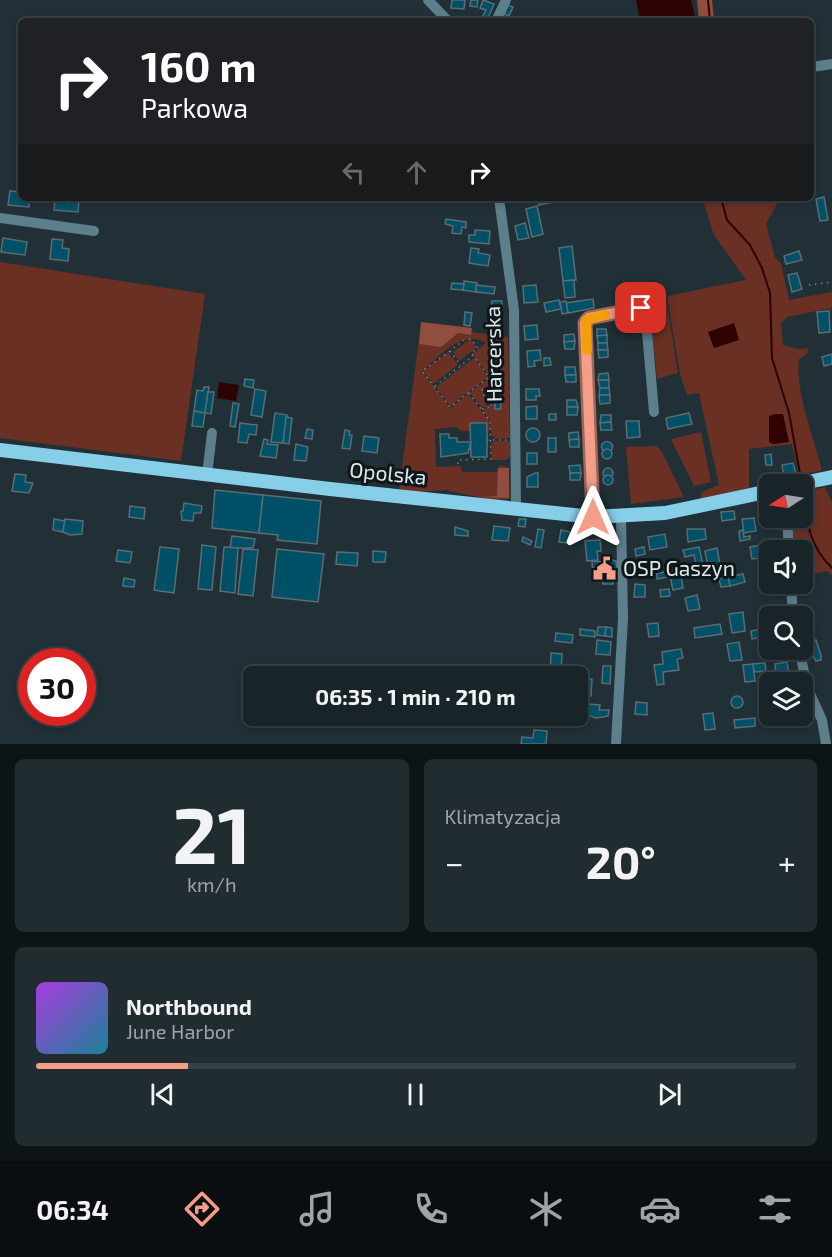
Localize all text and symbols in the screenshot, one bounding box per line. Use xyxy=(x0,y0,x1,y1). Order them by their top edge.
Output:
text: 160 m xyxy=(141,40,257,90)
icon: right xyxy=(42,42,120,120)
text: Parkowa xyxy=(141,91,248,123)
icon: left xyxy=(337,156,370,189)
icon: ahead xyxy=(400,156,433,189)
icon: right xyxy=(463,156,496,189)
pin xyxy=(615,282,666,333)
icon: arrive xyxy=(624,291,657,324)
street label: Harcerska xyxy=(479,306,506,402)
street label: Opolska xyxy=(348,456,428,489)
north arrow xyxy=(759,474,813,528)
map controls xyxy=(759,474,813,726)
position arrow xyxy=(561,485,625,549)
button: sound xyxy=(759,540,813,594)
place label: OSP Gaszyn xyxy=(623,555,735,580)
public building icon: OSP Gaszyn xyxy=(592,556,618,582)
button: search xyxy=(759,606,813,660)
speed limit sign: 30 xyxy=(18,648,96,726)
button: layers xyxy=(759,672,813,726)
text: 06:35 · 1 min · 210 m xyxy=(315,683,516,709)
text: 21 xyxy=(172,786,251,880)
text: Klimatyzacja xyxy=(445,804,561,828)
text: 20° xyxy=(586,834,656,888)
text: − xyxy=(445,842,464,882)
text: + xyxy=(778,842,796,882)
text: km/h xyxy=(187,872,237,896)
text: Northbound xyxy=(126,993,252,1019)
text: June Harbor xyxy=(126,1019,234,1043)
icon: previous xyxy=(146,1078,179,1111)
icon: pause xyxy=(399,1078,432,1111)
icon: next xyxy=(653,1078,686,1111)
icon: directions xyxy=(181,1188,223,1230)
icon: music xyxy=(296,1188,338,1230)
icon: phone xyxy=(410,1188,452,1230)
icon: climate xyxy=(525,1188,567,1230)
icon: car xyxy=(639,1188,681,1230)
icon: filters xyxy=(754,1188,796,1230)
text: 06:34 xyxy=(36,1193,109,1225)

